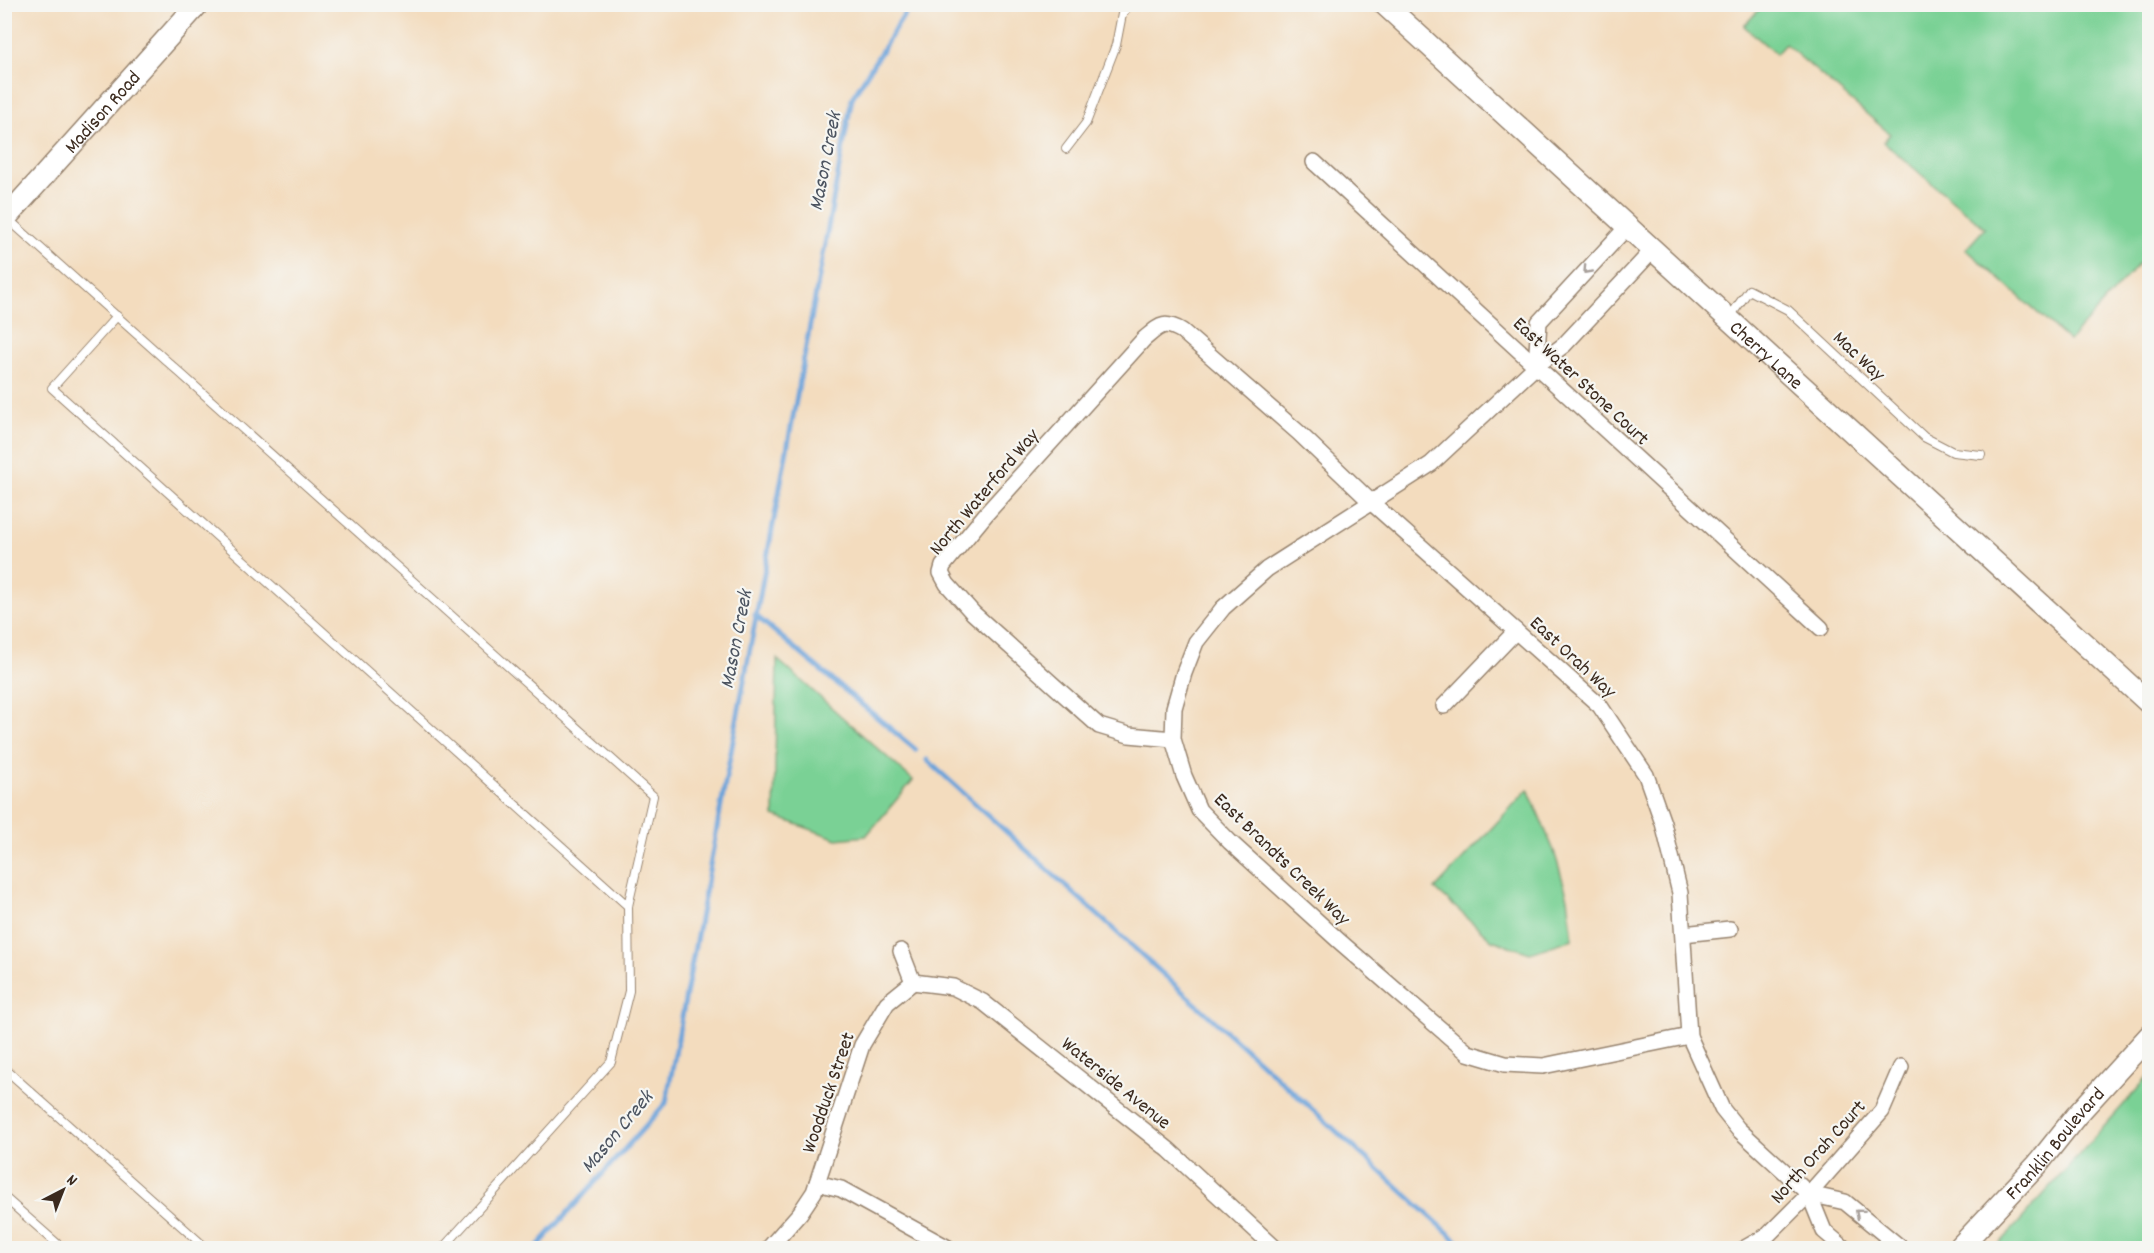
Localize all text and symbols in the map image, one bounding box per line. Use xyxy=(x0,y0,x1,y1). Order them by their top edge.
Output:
street label: Madison Road xyxy=(59,66,149,161)
water label: Mason Creek xyxy=(803,107,852,214)
one-way arrow xyxy=(1583,263,1594,273)
street label: East Water Stone Court xyxy=(1505,311,1655,453)
street label: Cherry Lane xyxy=(1722,315,1808,398)
street label: Mac Way xyxy=(1825,326,1891,389)
street label: North Waterford Way xyxy=(924,423,1047,562)
water label: Mason Creek xyxy=(714,585,763,692)
street label: East Orah Way xyxy=(1522,611,1622,706)
street label: East Brandts Creek Way xyxy=(1206,787,1356,934)
street label: Woodduck Street xyxy=(796,1029,864,1157)
street label: Waterside Avenue xyxy=(1054,1031,1176,1138)
street label: Franklin Boulevard xyxy=(2000,1082,2113,1207)
water label: Mason Creek xyxy=(575,1083,663,1181)
street label: North Orah Court xyxy=(1765,1095,1874,1211)
north arrow xyxy=(33,1160,93,1220)
text: N xyxy=(61,1170,82,1192)
one-way arrow xyxy=(1855,1209,1866,1220)

